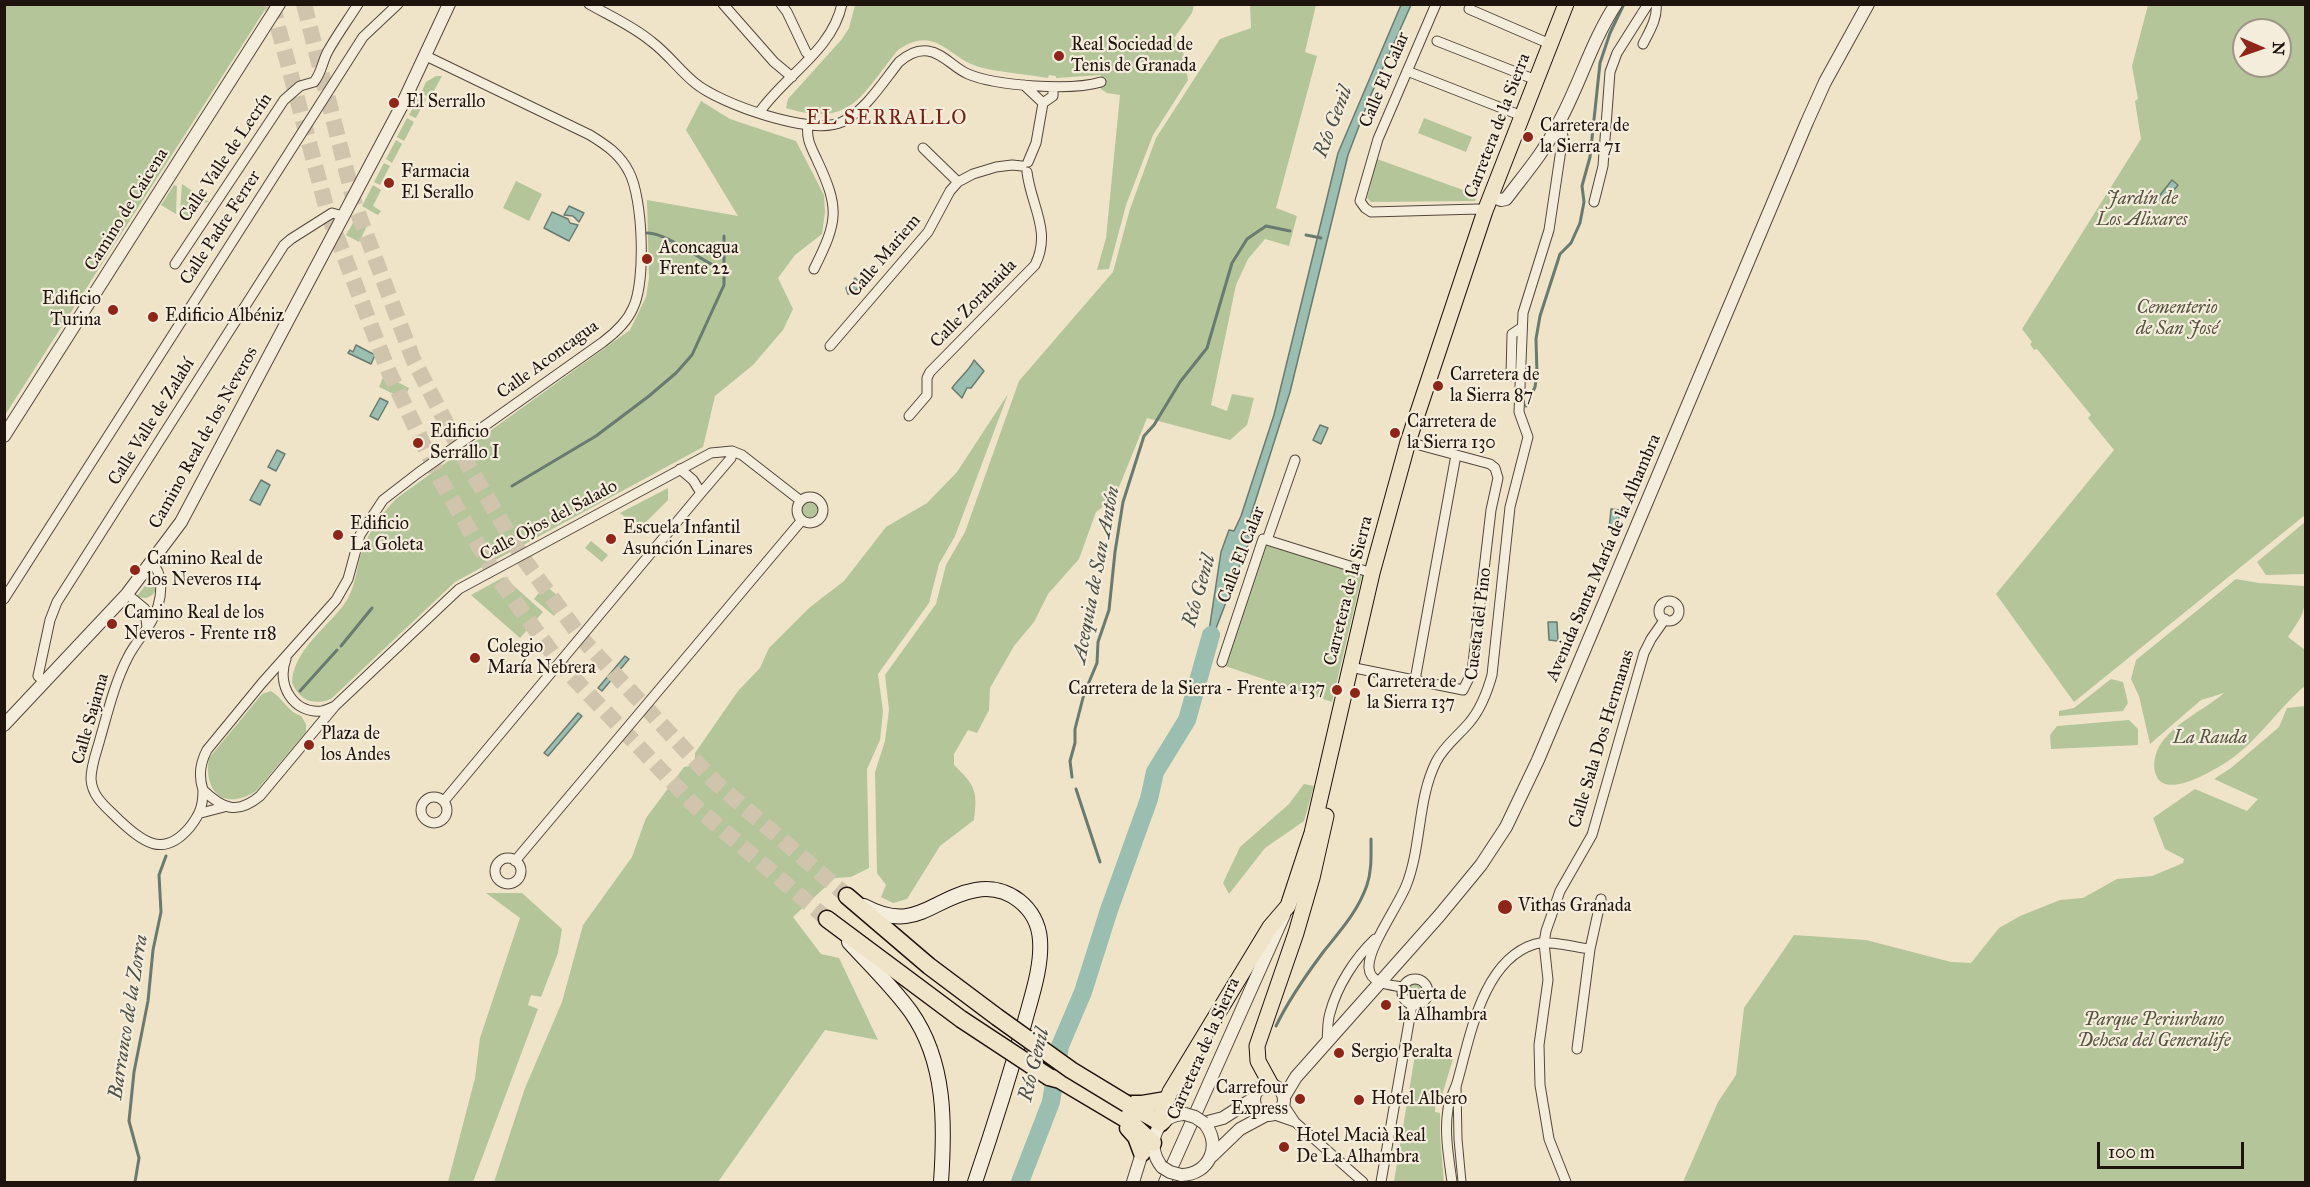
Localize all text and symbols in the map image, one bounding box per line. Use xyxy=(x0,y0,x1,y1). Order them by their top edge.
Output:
north arrow xyxy=(2232,18,2292,78)
street label: Calle El Calar xyxy=(1355,29,1415,131)
place label: Real Sociedad de Tenis de Granada xyxy=(1071,35,1196,78)
text: N xyxy=(2269,41,2288,56)
marker: Real Sociedad de Tenis de Granada xyxy=(1052,49,1066,63)
street label: Carretera de la Sierra xyxy=(1460,51,1536,201)
water label: Río Genil xyxy=(1309,83,1359,161)
street label: Calle Valle de Lecrín xyxy=(175,89,277,227)
place label: El Serrallo xyxy=(406,92,485,114)
marker: El Serrallo xyxy=(387,96,401,110)
district label: EL SERRALLO xyxy=(806,107,968,131)
place label: Carretera de la Sierra 71 xyxy=(1540,116,1629,158)
marker: Carretera de la Sierra 71 xyxy=(1521,130,1535,144)
street label: Camino de Caicena xyxy=(81,145,173,275)
place label: Farmacia El Serallo xyxy=(401,162,474,204)
street label: Calle Padre Ferrer xyxy=(176,167,266,289)
marker: Farmacia El Serallo xyxy=(382,176,396,190)
park label: Jardín de Los Alixares xyxy=(2096,189,2188,232)
street label: Calle Mariem xyxy=(844,210,926,302)
place label: Aconcagua Frente 22 xyxy=(659,238,739,280)
marker: Aconcagua Frente 22 xyxy=(640,252,654,266)
street label: Calle Zorahaida xyxy=(926,255,1022,353)
place label: Edificio Turina xyxy=(42,289,101,332)
park label: Cementerio de San José xyxy=(2136,298,2218,340)
marker: Edificio Turina xyxy=(106,303,120,317)
place label: Edificio Albéniz xyxy=(165,306,284,328)
marker: Edificio Albéniz xyxy=(146,310,160,324)
street label: Calle Aconcagua xyxy=(493,316,603,404)
street label: Camino Real de los Neveros xyxy=(145,343,263,533)
street label: Calle Valle de Zalabí xyxy=(104,354,200,490)
place label: Carretera de la Sierra 87 xyxy=(1450,365,1539,407)
marker: Carretera de la Sierra 87 xyxy=(1431,379,1445,393)
place label: Carretera de la Sierra 130 xyxy=(1407,412,1496,454)
place label: Edificio Serrallo I xyxy=(430,422,499,464)
marker: Carretera de la Sierra 130 xyxy=(1388,426,1402,440)
street label: Avenida Santa María de la Alhambra xyxy=(1542,431,1666,685)
marker: Edificio Serrallo I xyxy=(411,436,425,450)
street label: Calle Ojos del Salado xyxy=(477,476,621,566)
water label: Acequia de San Antón xyxy=(1068,484,1126,666)
street label: Calle El Calar xyxy=(1214,504,1270,606)
place label: Edificio La Goleta xyxy=(350,514,423,556)
street label: Carretera de la Sierra xyxy=(1320,514,1378,668)
place label: Escuela Infantil Asunción Linares xyxy=(623,518,753,560)
marker: Edificio La Goleta xyxy=(331,528,345,542)
marker: Escuela Infantil Asunción Linares xyxy=(604,532,618,546)
place label: Camino Real de los Neveros 114 xyxy=(147,549,263,592)
water label: Río Genil xyxy=(1178,552,1222,630)
marker: Camino Real de los Neveros 114 xyxy=(128,563,142,577)
street label: Cuesta del Pino xyxy=(1461,566,1497,682)
place label: Camino Real de los Neveros - Frente 118 xyxy=(124,603,277,646)
marker: Camino Real de los Neveros - Frente 118 xyxy=(105,617,119,631)
place label: Colegio María Nebrera xyxy=(487,637,596,680)
street label: Calle Sala Dos Hermanas xyxy=(1565,647,1639,831)
marker: Colegio María Nebrera xyxy=(468,651,482,665)
street label: Calle Sajama xyxy=(68,671,114,767)
place label: Carretera de la Sierra 137 xyxy=(1367,672,1456,714)
place label: Carretera de la Sierra - Frente a 137 xyxy=(1068,679,1325,701)
marker: Carretera de la Sierra - Frente a 137 xyxy=(1330,683,1344,697)
marker: Carretera de la Sierra 137 xyxy=(1348,686,1362,700)
place label: Plaza de los Andes xyxy=(321,724,390,766)
park label: La Rauda xyxy=(2173,728,2247,750)
marker: Plaza de los Andes xyxy=(302,738,316,752)
place label: Vithas Granada xyxy=(1518,896,1631,918)
marker: Vithas Granada xyxy=(1496,898,1514,916)
water label: Barranco de la Zorra xyxy=(104,933,154,1101)
street label: Carretera de la Sierra xyxy=(1163,975,1245,1123)
place label: Puerta de la Alhambra xyxy=(1398,984,1487,1026)
marker: Puerta de la Alhambra xyxy=(1379,998,1393,1012)
park label: Parque Periurbano Dehesa del Generalife xyxy=(2077,1010,2231,1052)
water label: Río Genil xyxy=(1014,1026,1056,1104)
place label: Sergio Peralta xyxy=(1351,1042,1452,1064)
marker: Sergio Peralta xyxy=(1332,1046,1346,1060)
place label: Carrefour Express xyxy=(1216,1078,1288,1120)
place label: Hotel Albero xyxy=(1371,1089,1467,1111)
marker: Carrefour Express xyxy=(1293,1092,1307,1106)
marker: Hotel Albero xyxy=(1352,1093,1366,1107)
place label: Hotel Macià Real De La Alhambra xyxy=(1296,1126,1426,1168)
scale bar xyxy=(2100,1130,2247,1168)
marker: Hotel Macià Real De La Alhambra xyxy=(1277,1140,1291,1154)
text: 100 m xyxy=(2108,1141,2155,1163)

